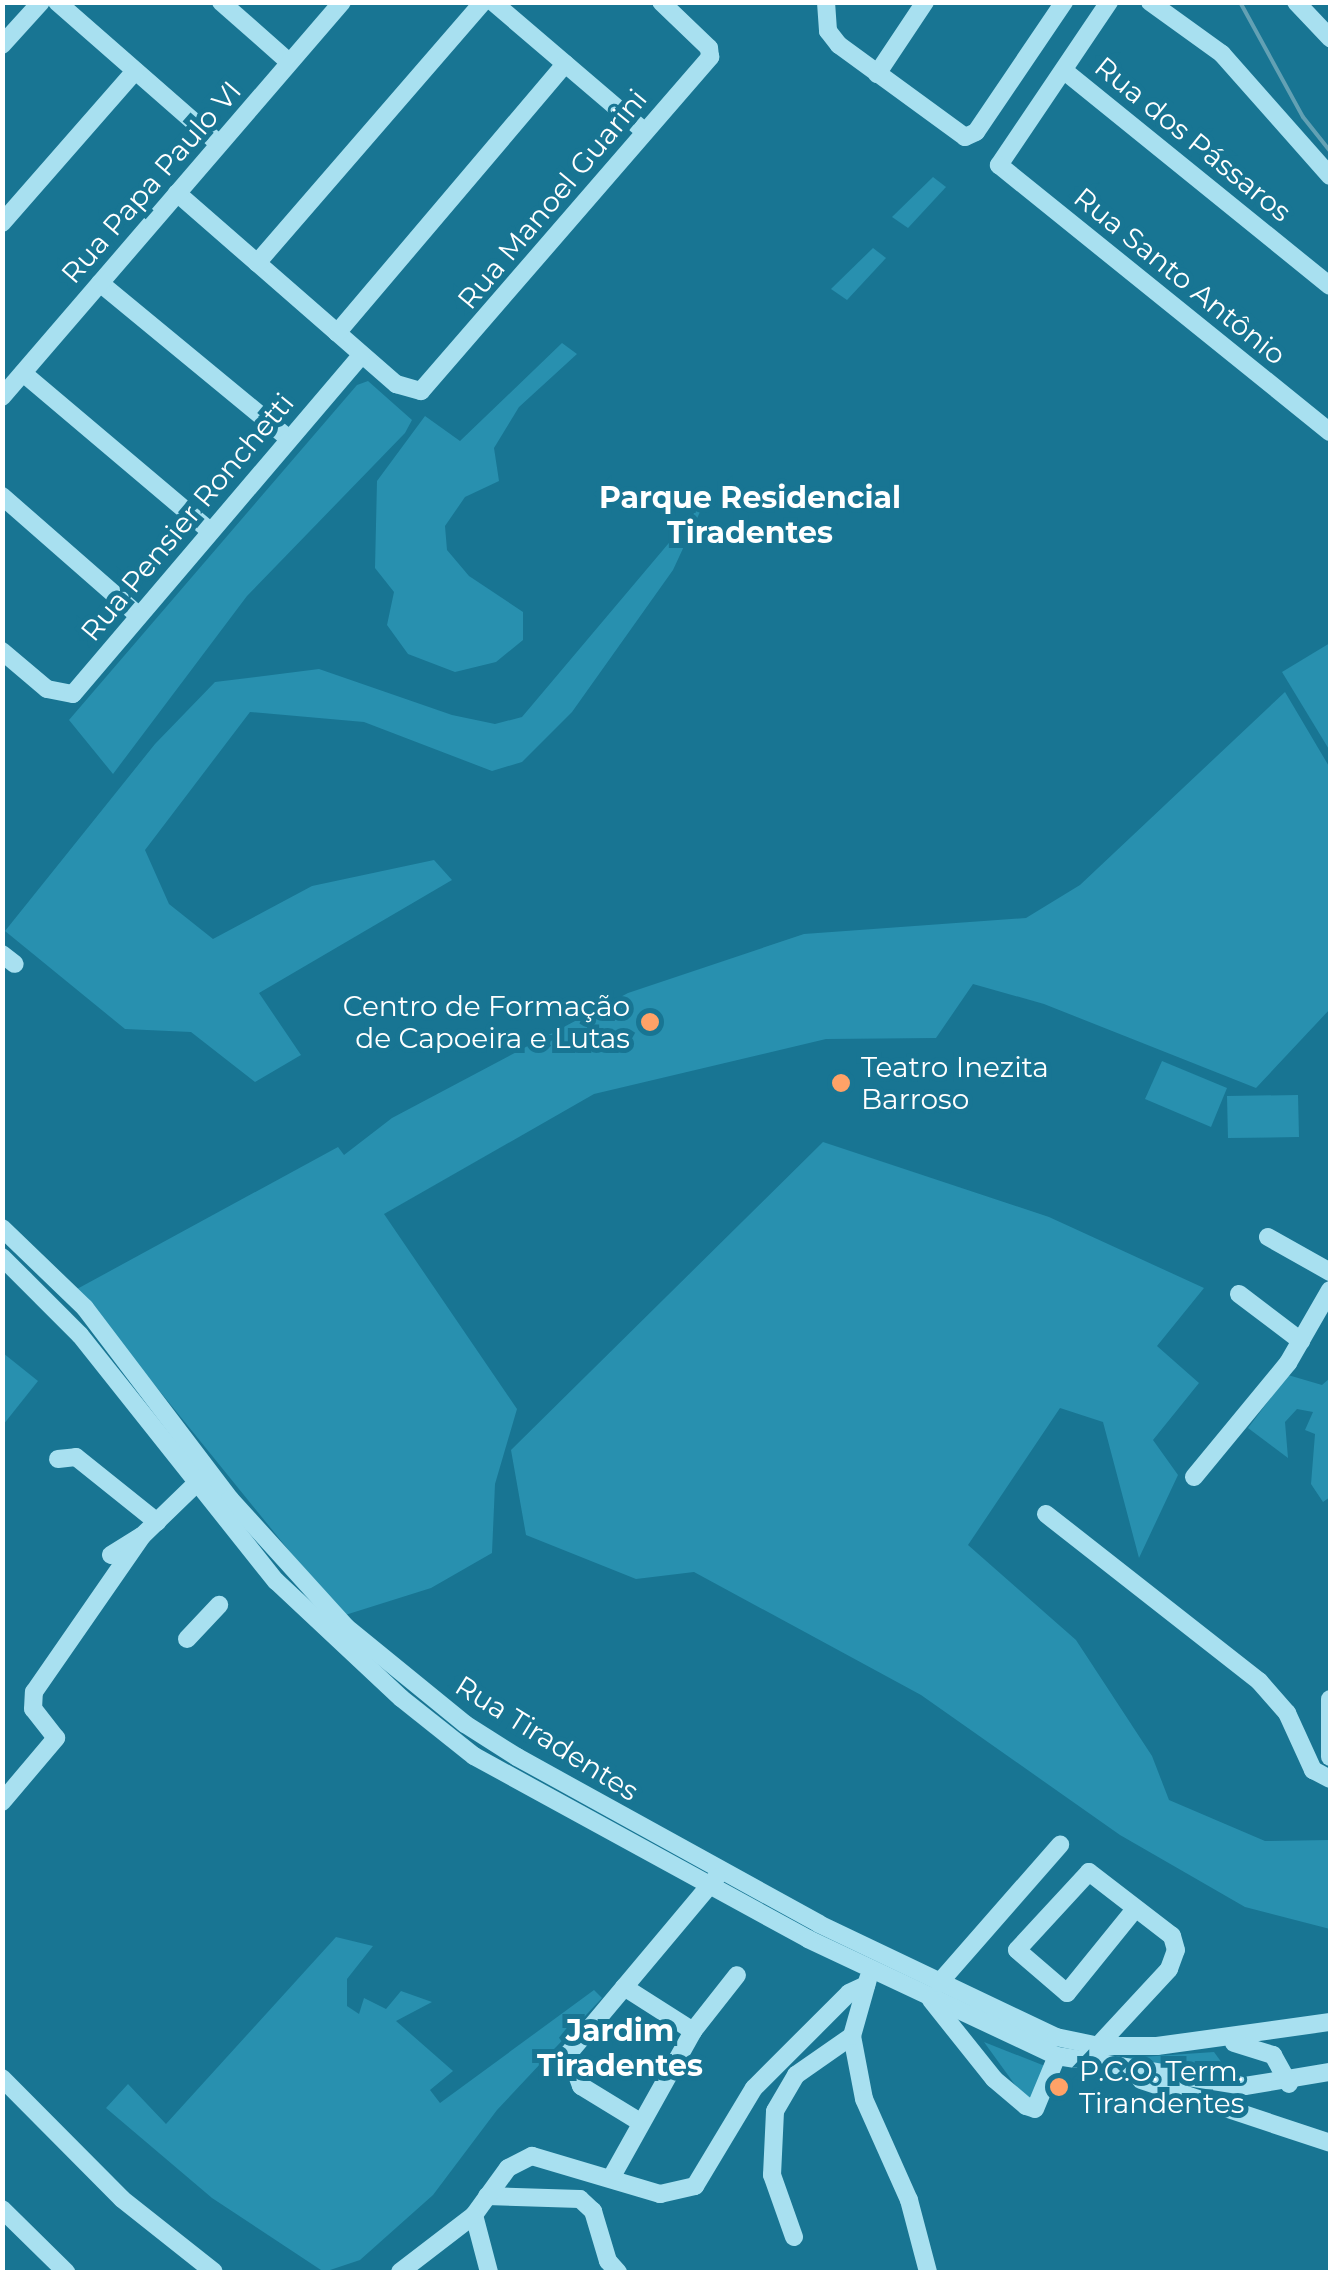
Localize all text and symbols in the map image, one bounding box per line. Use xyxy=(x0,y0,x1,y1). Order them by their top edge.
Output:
street label: Rua dos Pássaros xyxy=(1088,50,1298,228)
street label: Rua Papa Paulo VI xyxy=(54,74,248,290)
street label: Rua Manoel Guarini xyxy=(450,82,654,316)
street label: Rua Santo Antônio xyxy=(1067,180,1293,372)
street label: Rua Pensier Ronchetti xyxy=(73,386,301,648)
district label: Parque Residencial Tiradentes xyxy=(599,480,901,550)
place label: Centro de Formação de Capoeira e Lutas xyxy=(343,989,630,1055)
marker: Centro de Formação de Capoeira e Lutas xyxy=(639,1011,661,1033)
place label: Teatro Inezita Barroso xyxy=(861,1050,1049,1116)
marker: Teatro Inezita Barroso xyxy=(830,1072,852,1094)
street label: Rua Tiradentes xyxy=(449,1668,645,1808)
district label: Jardim Tiradentes xyxy=(537,2013,703,2084)
place label: P.C.O. Term. Tirandentes xyxy=(1079,2054,1244,2120)
marker: P.C.O. Term. Tirandentes xyxy=(1048,2076,1070,2098)

